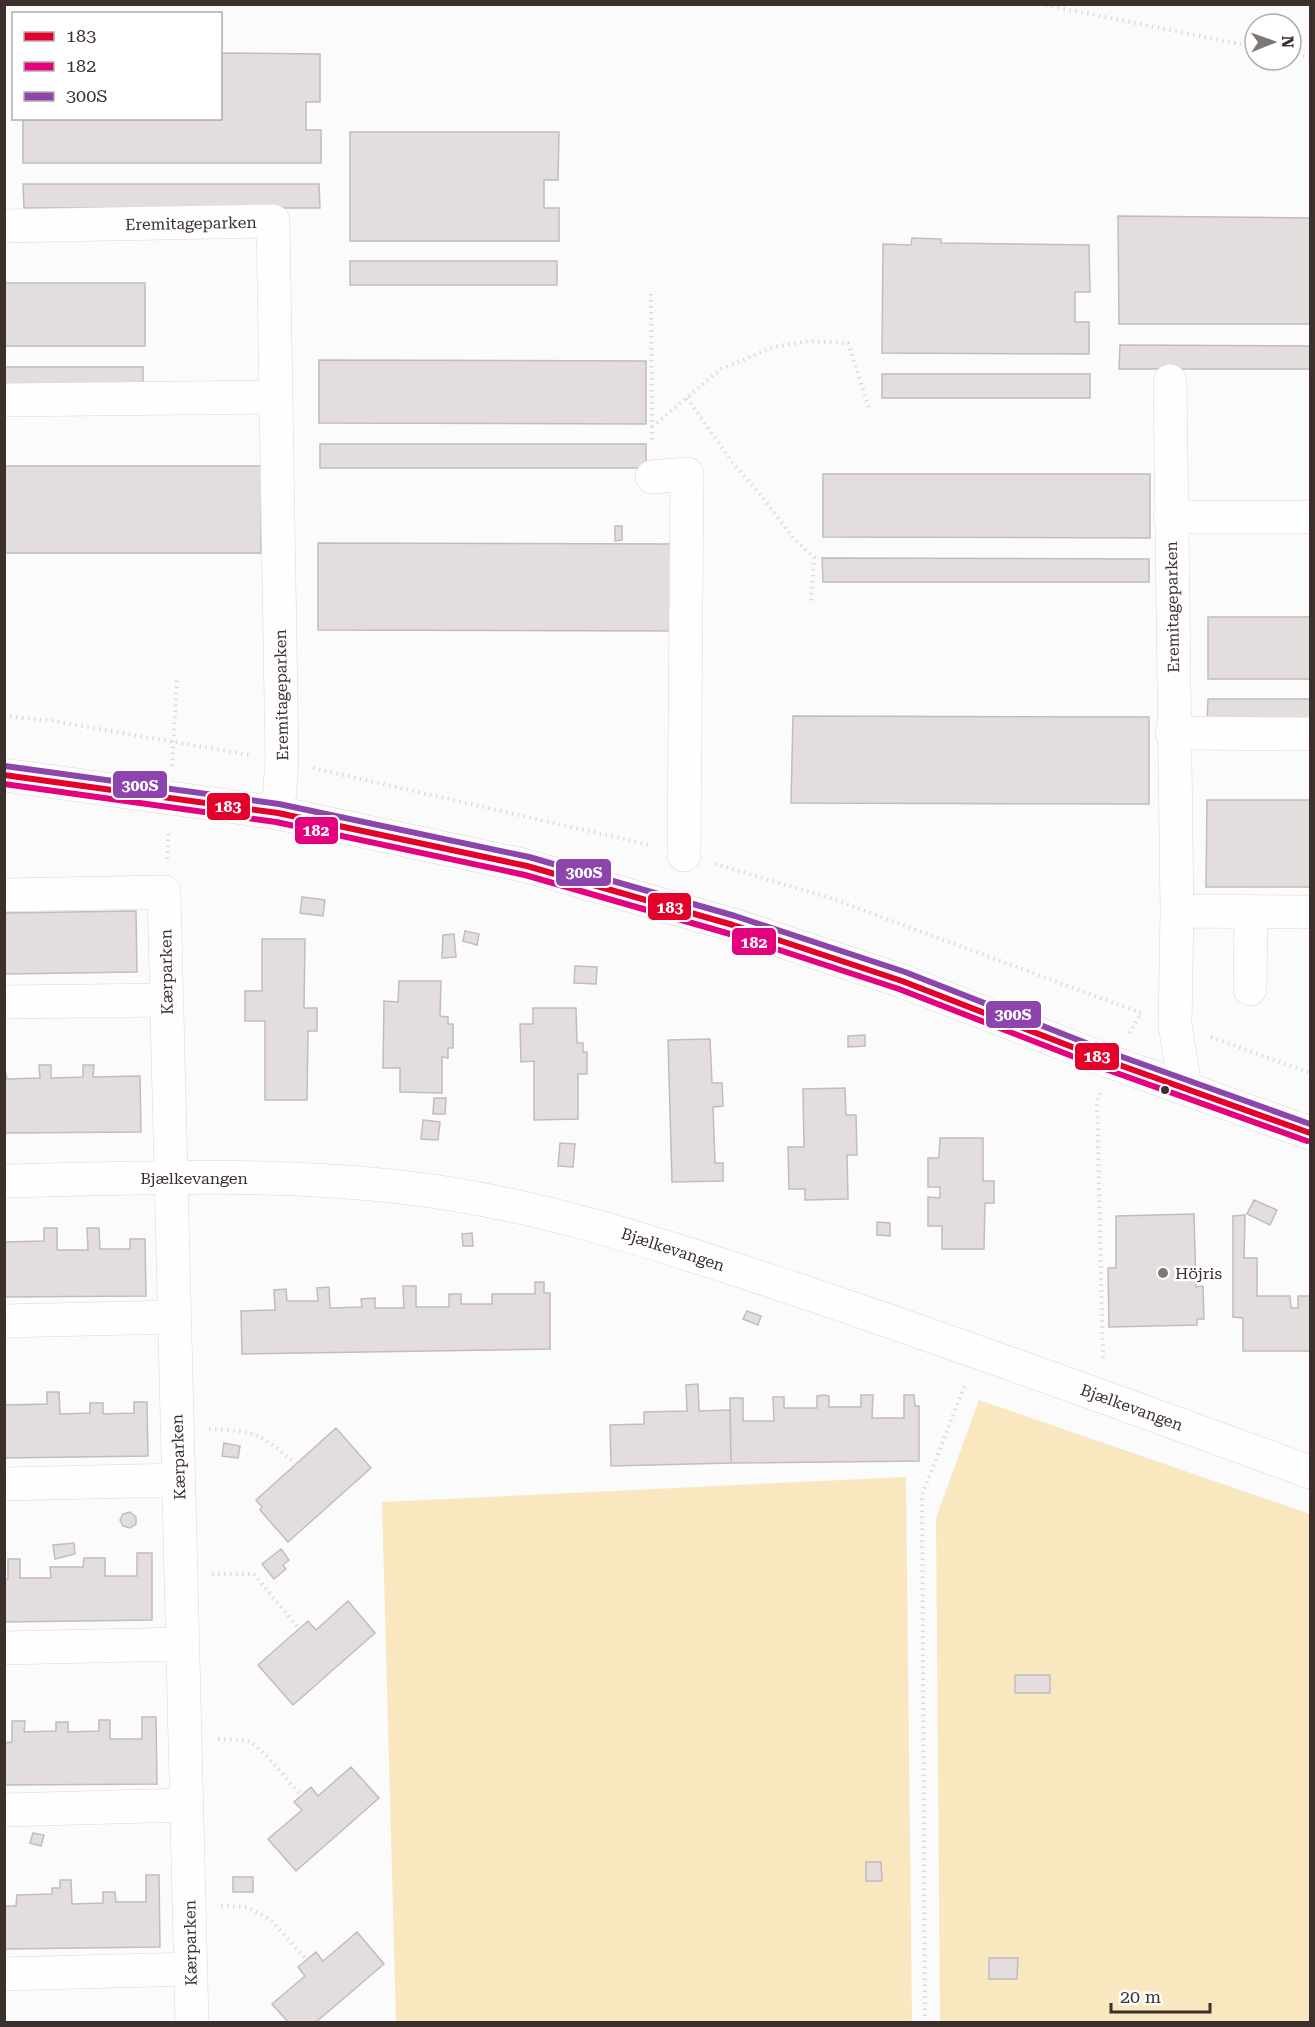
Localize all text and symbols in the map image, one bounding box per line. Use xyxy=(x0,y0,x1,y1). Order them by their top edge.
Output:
legend xyxy=(12,12,222,120)
north arrow xyxy=(1243,12,1303,72)
text: 183 xyxy=(66,25,96,46)
text: N xyxy=(1278,35,1297,48)
text: 182 xyxy=(66,55,96,76)
text: 300S xyxy=(66,85,107,106)
street label: Eremitageparken xyxy=(125,213,257,234)
street label: Eremitageparken xyxy=(1162,541,1183,673)
street label: Eremitageparken xyxy=(271,629,292,761)
line badge: 300S xyxy=(112,770,168,799)
text: 300S xyxy=(122,776,158,795)
line badge: 183 xyxy=(206,792,251,821)
text: 183 xyxy=(215,797,241,816)
line badge: 182 xyxy=(294,816,339,845)
text: 182 xyxy=(303,821,329,840)
line badge: 300S xyxy=(555,858,612,887)
text: 300S xyxy=(566,863,602,882)
line badge: 183 xyxy=(647,892,692,921)
text: 183 xyxy=(657,898,683,917)
line badge: 182 xyxy=(731,927,777,956)
street label: Kærparken xyxy=(156,929,177,1015)
text: 182 xyxy=(741,933,767,952)
line badge: 300S xyxy=(985,1000,1042,1029)
text: 300S xyxy=(995,1005,1031,1024)
line badge: 183 xyxy=(1074,1042,1120,1071)
text: 183 xyxy=(1084,1047,1110,1066)
unlabelled marker xyxy=(1159,1084,1171,1096)
street label: Bjælkevangen xyxy=(140,1169,248,1188)
street label: Bjælkevangen xyxy=(619,1224,727,1275)
place label: Höjris xyxy=(1175,1264,1223,1283)
marker: Höjris xyxy=(1156,1266,1170,1280)
street label: Bjælkevangen xyxy=(1078,1380,1186,1435)
street label: Kærparken xyxy=(168,1414,189,1500)
street label: Kærparken xyxy=(180,1900,201,1986)
scale bar xyxy=(1111,1976,1210,2014)
text: 20 m xyxy=(1120,1986,1161,2007)

